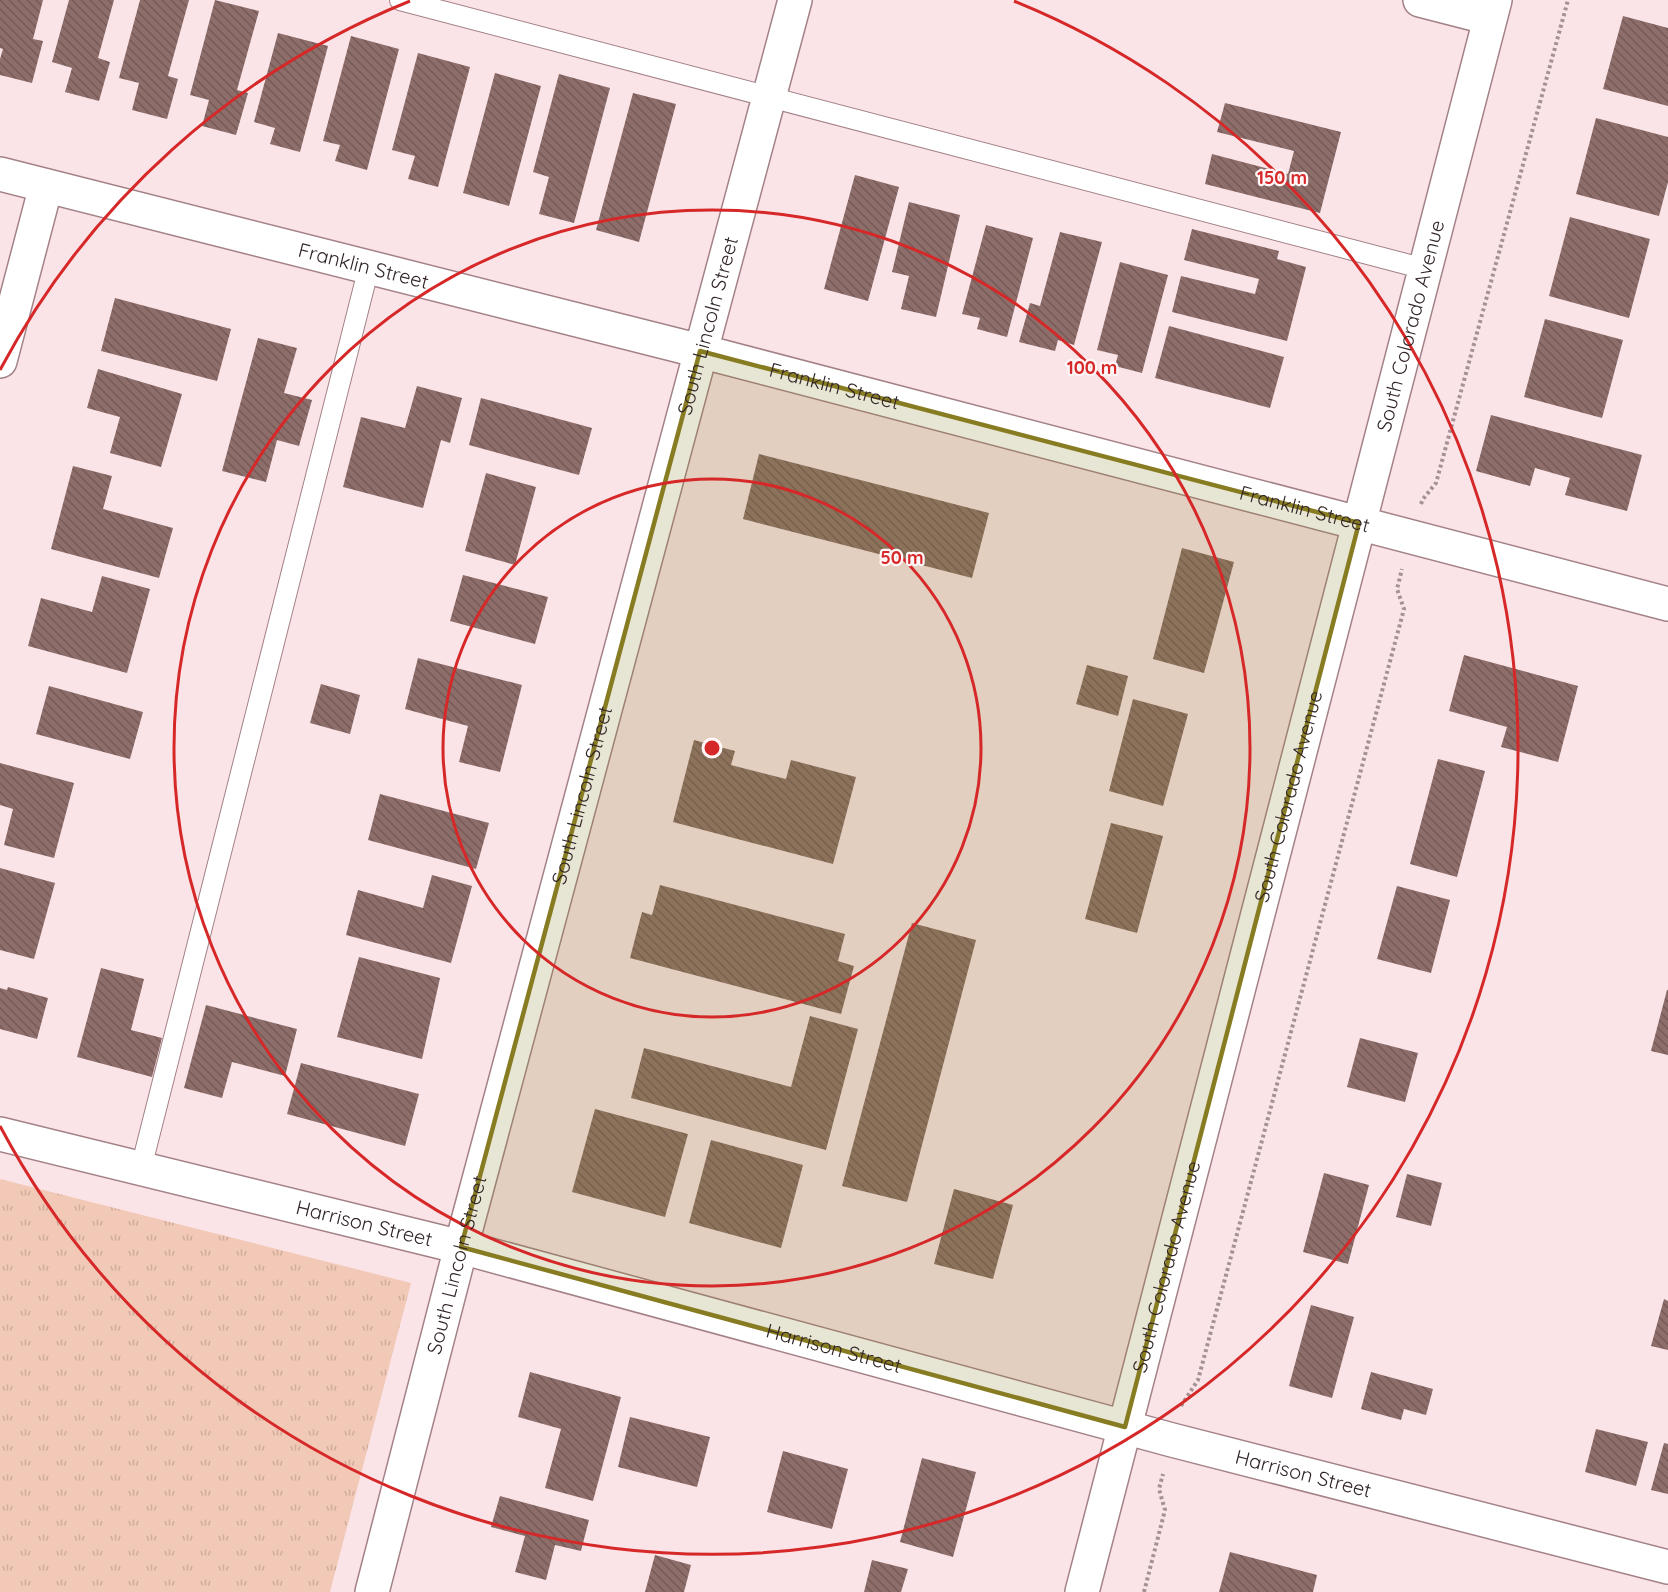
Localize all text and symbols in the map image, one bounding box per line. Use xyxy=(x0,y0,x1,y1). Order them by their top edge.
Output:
text: 150 m xyxy=(1257,166,1307,189)
street label: South Colorado Avenue xyxy=(1371,217,1449,434)
street label: South Lincoln Street xyxy=(671,233,743,418)
street label: Franklin Street xyxy=(296,237,432,294)
text: 100 m xyxy=(1067,356,1117,379)
street label: Franklin Street xyxy=(767,357,903,415)
street label: Franklin Street xyxy=(1237,480,1373,538)
text: 50 m xyxy=(880,546,924,569)
street label: South Colorado Avenue xyxy=(1248,688,1327,905)
street label: South Lincoln Street xyxy=(546,703,617,887)
centre of rings xyxy=(702,738,722,758)
street label: South Colorado Avenue xyxy=(1126,1158,1205,1375)
street label: South Lincoln Street xyxy=(421,1172,492,1357)
street label: Harrison Street xyxy=(294,1194,435,1252)
street label: Harrison Street xyxy=(763,1317,905,1378)
street label: Harrison Street xyxy=(1233,1444,1374,1503)

